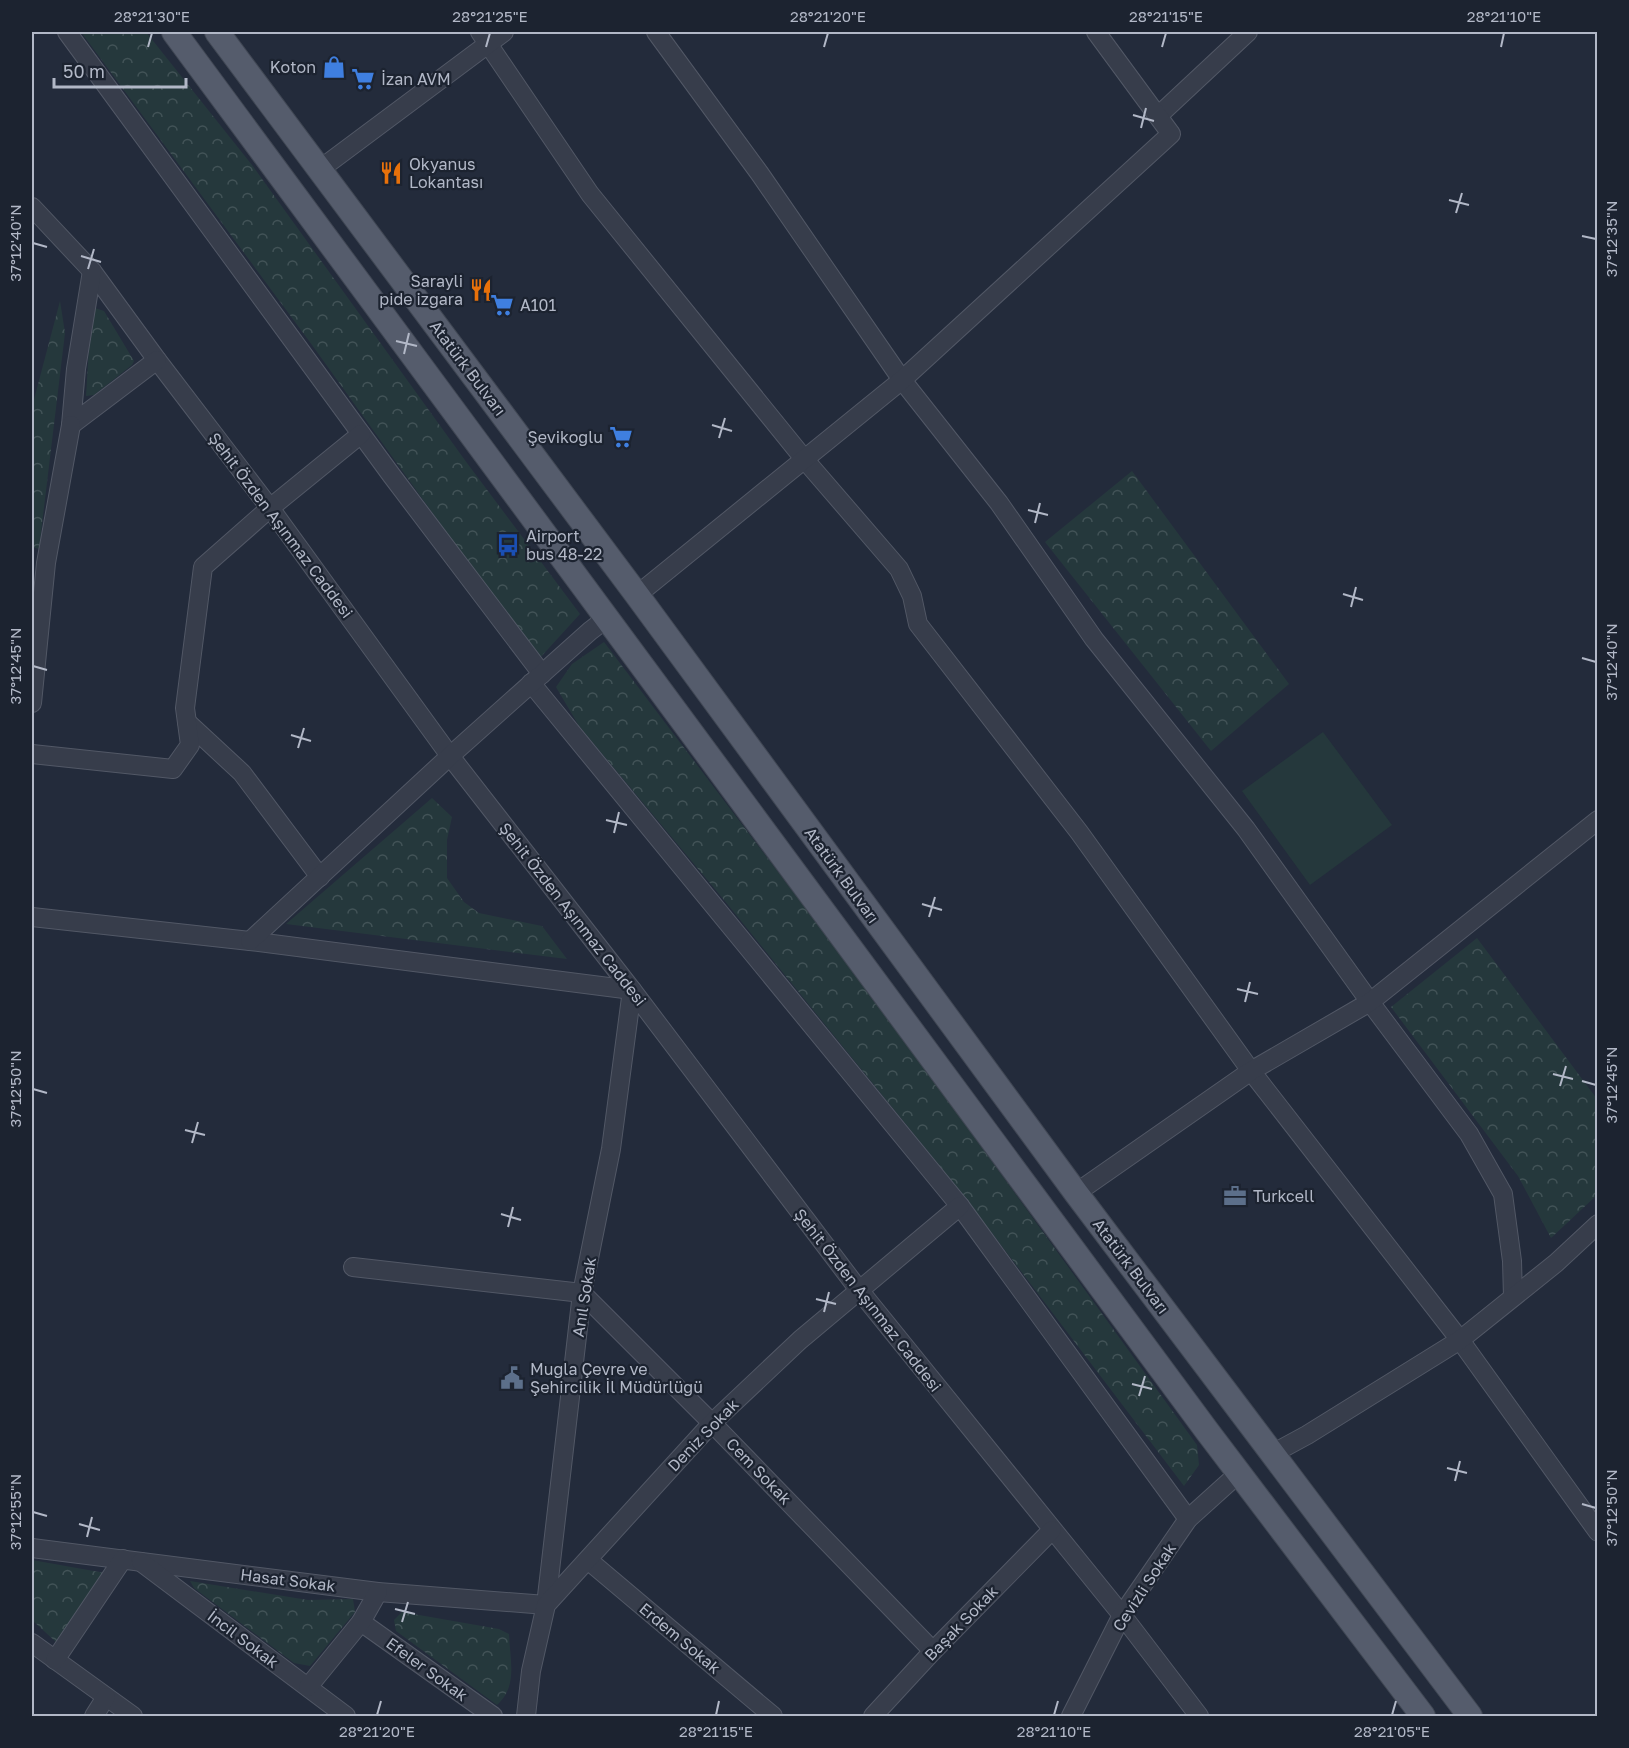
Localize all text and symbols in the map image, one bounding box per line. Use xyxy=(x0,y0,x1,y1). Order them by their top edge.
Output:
text: 28°21'30"E xyxy=(114,7,190,25)
text: 28°21'25"E xyxy=(452,7,528,25)
text: 28°21'20"E xyxy=(790,7,866,25)
text: 28°21'15"E xyxy=(1129,7,1203,25)
text: 28°21'10"E xyxy=(1467,7,1541,25)
scale bar xyxy=(54,51,186,89)
shop icon: Koton xyxy=(321,54,347,80)
place label: Koton xyxy=(270,57,316,77)
text: 50 m xyxy=(63,60,105,82)
supermarket icon: İzan AVM xyxy=(350,66,376,92)
place label: İzan AVM xyxy=(381,69,451,89)
place label: Okyanus Lokantası xyxy=(409,154,483,192)
restaurant icon: Okyanus Lokantası xyxy=(378,160,404,186)
text: 37°12'35"N xyxy=(1602,201,1620,277)
text: 37°12'40"N xyxy=(6,204,24,282)
place label: Sarayli pide izgara xyxy=(379,271,463,309)
restaurant icon: Sarayli pide izgara xyxy=(468,277,494,303)
supermarket icon: A101 xyxy=(489,292,515,318)
place label: A101 xyxy=(520,295,556,315)
street label: Atatürk Bulvarı xyxy=(426,316,510,420)
supermarket icon: Şevikoğlu xyxy=(608,424,634,450)
place label: Şevikoğlu xyxy=(528,427,603,447)
street label: Şehit Özden Aşınmaz Caddesi xyxy=(205,428,357,622)
place label: Airport bus 48-22 xyxy=(526,526,602,564)
bus stop icon: Airport bus 48-22 xyxy=(495,532,521,558)
text: 37°12'40"N xyxy=(1602,623,1620,701)
text: 37°12'45"N xyxy=(6,628,24,704)
street label: Şehit Özden Aşınmaz Caddesi xyxy=(495,818,651,1010)
street label: Atatürk Bulvarı xyxy=(800,823,884,927)
text: 37°12'45"N xyxy=(1602,1047,1620,1123)
text: 37°12'50"N xyxy=(6,1050,24,1128)
office icon: Turkcell xyxy=(1222,1183,1248,1209)
place label: Turkcell xyxy=(1253,1186,1314,1206)
street label: Şehit Özden Aşınmaz Caddesi xyxy=(790,1204,946,1396)
street label: Atatürk Bulvarı xyxy=(1089,1214,1173,1318)
street label: Anıl Sokak xyxy=(568,1256,600,1338)
place label: Muğla Çevre ve Şehircilik İl Müdürlüğü xyxy=(530,1359,703,1397)
public building icon: Muğla Çevre ve Şehircilik İl Müdürlüğü xyxy=(499,1365,525,1391)
street label: Deniz Sokak xyxy=(663,1394,743,1476)
street label: Cem Sokak xyxy=(722,1433,796,1509)
text: 37°12'50"N xyxy=(1602,1469,1620,1547)
text: 37°12'55"N xyxy=(6,1474,24,1550)
street label: Cevizli Sokak xyxy=(1108,1539,1180,1635)
street label: Hasat Sokak xyxy=(239,1564,337,1596)
street label: Başak Sokak xyxy=(920,1581,1002,1665)
street label: Erdem Sokak xyxy=(635,1598,725,1678)
street label: İncil Sokak xyxy=(204,1606,282,1672)
street label: Efeler Sokak xyxy=(382,1633,472,1705)
text: 28°21'20"E xyxy=(339,1722,415,1740)
text: 28°21'15"E xyxy=(679,1722,753,1740)
text: 28°21'10"E xyxy=(1017,1722,1091,1740)
text: 28°21'05"E xyxy=(1354,1722,1430,1740)

